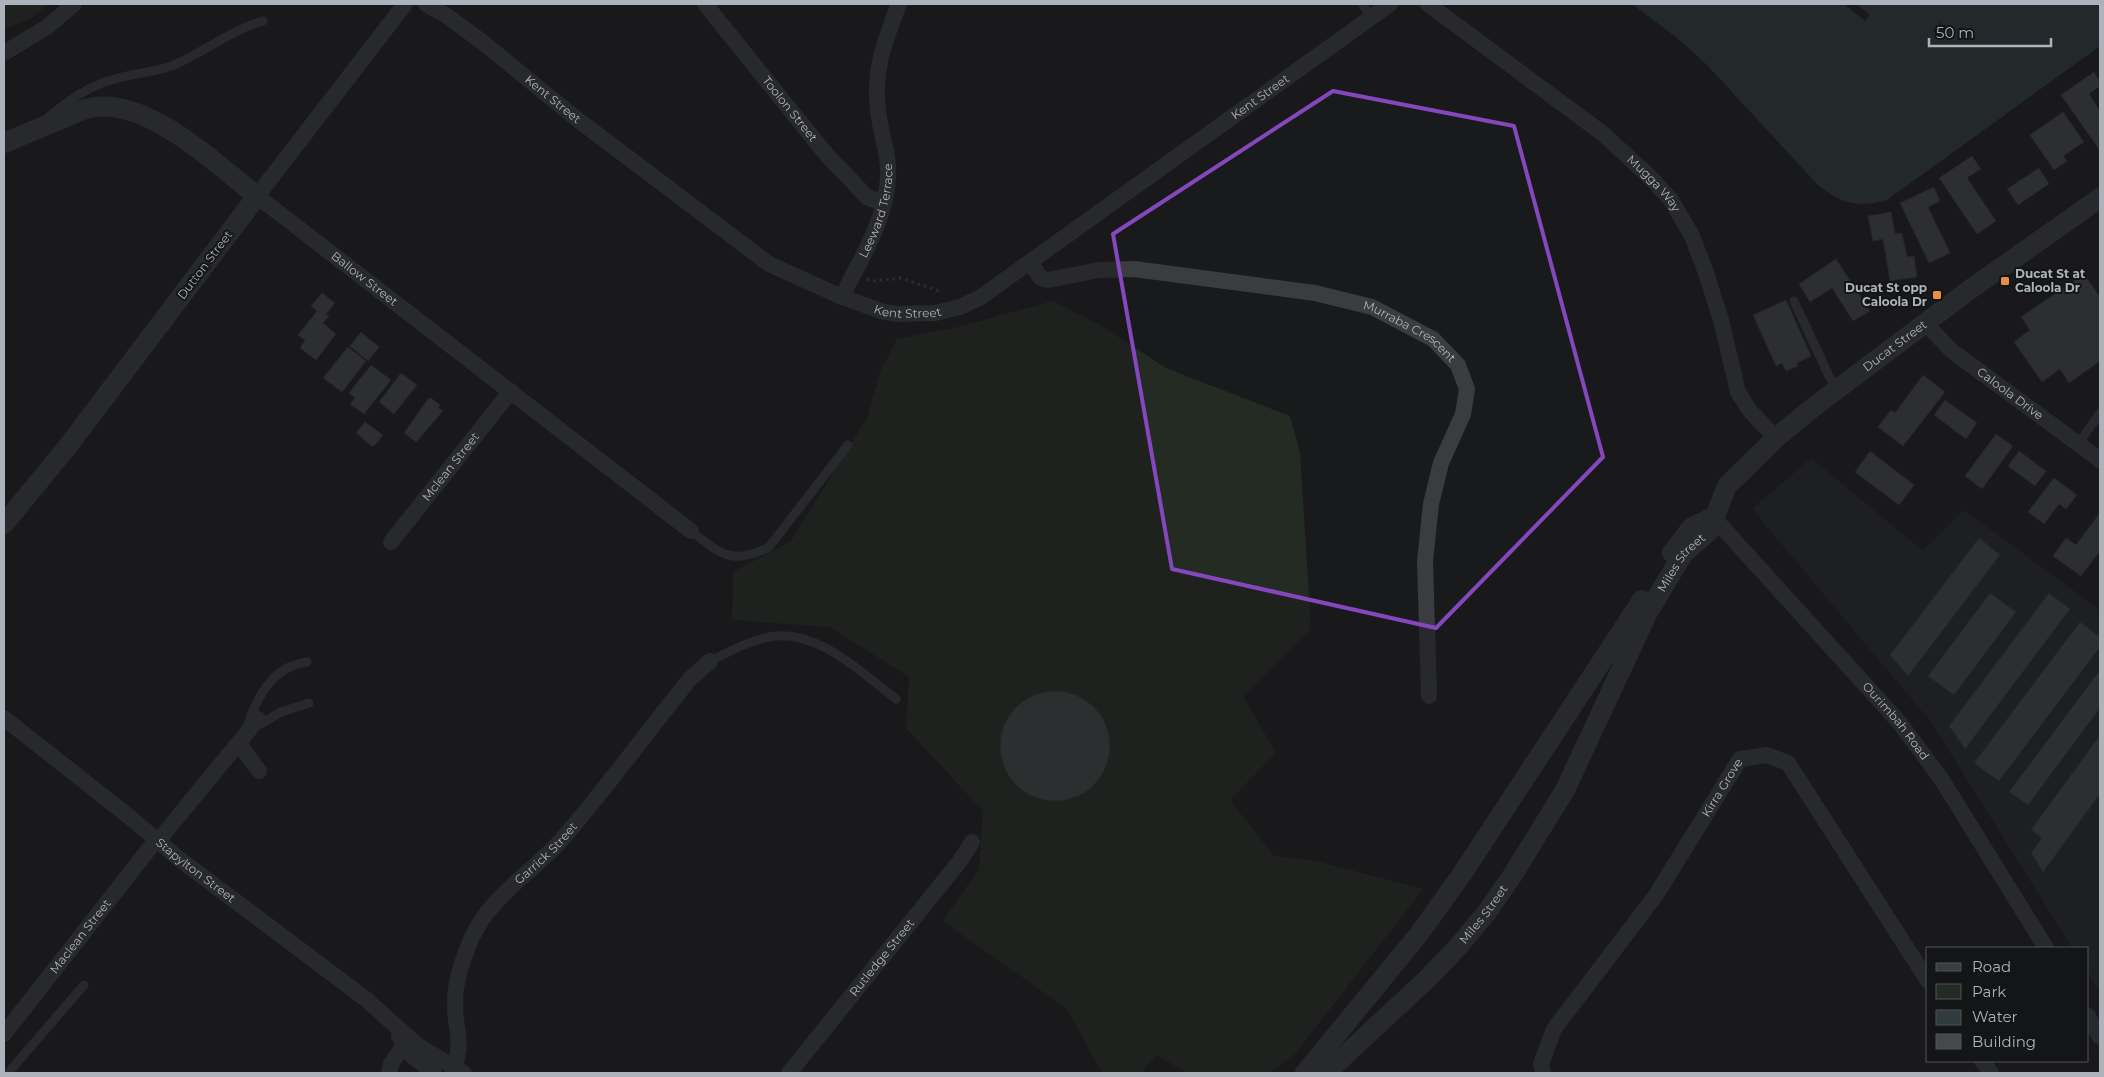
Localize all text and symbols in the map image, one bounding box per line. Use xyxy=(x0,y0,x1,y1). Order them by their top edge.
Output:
scale bar xyxy=(1929,15,2052,47)
text: 50 m xyxy=(1936,23,1974,42)
street label: Kent Street xyxy=(1228,71,1292,122)
street label: Kent Street xyxy=(522,72,584,126)
street label: Toolon Street xyxy=(759,73,821,145)
street label: Mugga Way xyxy=(1624,152,1684,215)
street label: Leeward Terrace xyxy=(855,163,895,260)
street label: Dutton Street xyxy=(174,227,235,302)
street label: Ballow Street xyxy=(328,248,401,309)
place label: Ducat St at Caloola Dr xyxy=(2015,266,2086,295)
marker: Ducat St at Caloola Dr xyxy=(1999,275,2011,287)
place label: Ducat St opp Caloola Dr xyxy=(1845,280,1927,309)
marker: Ducat St opp Caloola Dr xyxy=(1931,289,1943,301)
street label: Murraba Crescent xyxy=(1362,297,1459,365)
street label: Kent Street xyxy=(872,301,943,321)
street label: Ducat Street xyxy=(1860,317,1930,375)
street label: Caloola Drive xyxy=(1974,364,2047,423)
street label: Mclean Street xyxy=(419,429,482,504)
street label: Miles Street xyxy=(1654,530,1708,595)
street label: Ourimbah Road xyxy=(1859,679,1933,763)
street label: Kirra Grove xyxy=(1698,755,1746,820)
street label: Garrick Street xyxy=(511,819,580,887)
street label: Stapylton Street xyxy=(153,835,239,906)
street label: Miles Street xyxy=(1456,882,1511,947)
street label: Maclean Street xyxy=(46,896,114,976)
street label: Rutledge Street xyxy=(846,916,917,999)
legend xyxy=(1926,947,2089,1062)
text: Road xyxy=(1972,957,2011,976)
text: Park xyxy=(1972,982,2006,1001)
text: Water xyxy=(1972,1007,2018,1026)
text: Building xyxy=(1972,1032,2036,1051)

